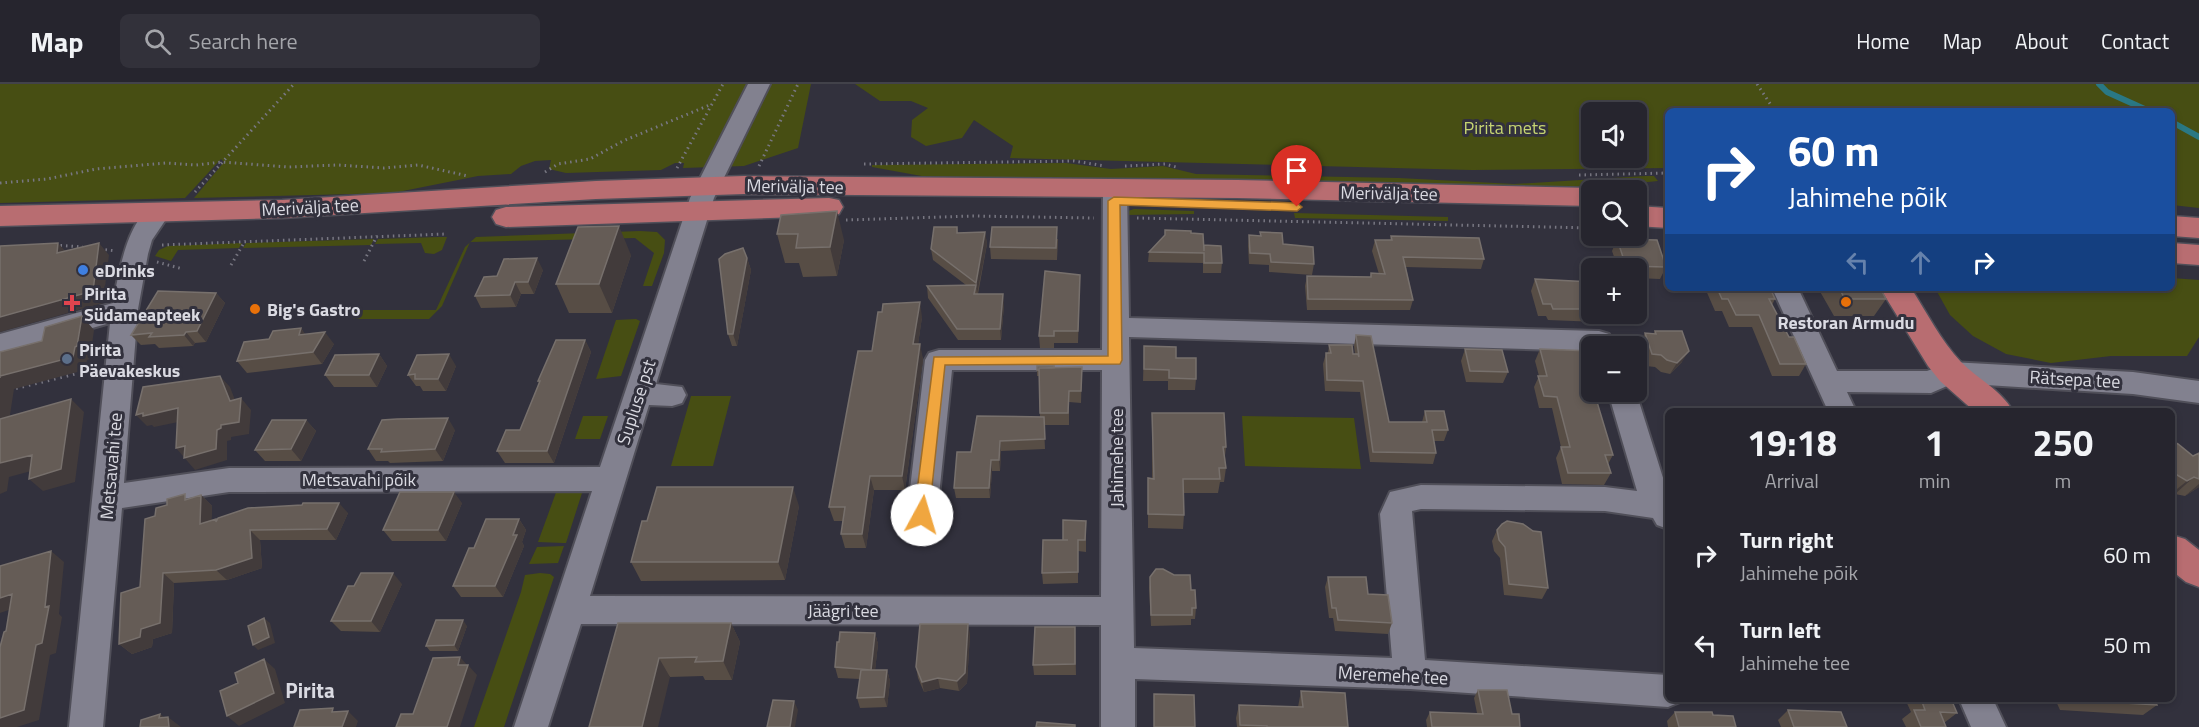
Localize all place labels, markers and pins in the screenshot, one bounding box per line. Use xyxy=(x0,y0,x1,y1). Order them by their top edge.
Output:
pin xyxy=(1271,145,1322,207)
place label: eDrinks xyxy=(95,257,155,284)
marker: eDrinks xyxy=(76,263,90,277)
place label: Pirita Südameapteek xyxy=(84,280,201,328)
marker: Restoran Armudu xyxy=(1839,295,1853,309)
marker: Pirita Südameapteek xyxy=(65,296,79,310)
place label: Big's Gastro xyxy=(267,296,361,323)
marker: Big's Gastro xyxy=(248,302,262,316)
place label: Restoran Armudu xyxy=(1777,309,1915,336)
place label: Pirita Päevakeskus xyxy=(79,336,180,384)
marker: Pirita Päevakeskus xyxy=(60,352,74,366)

